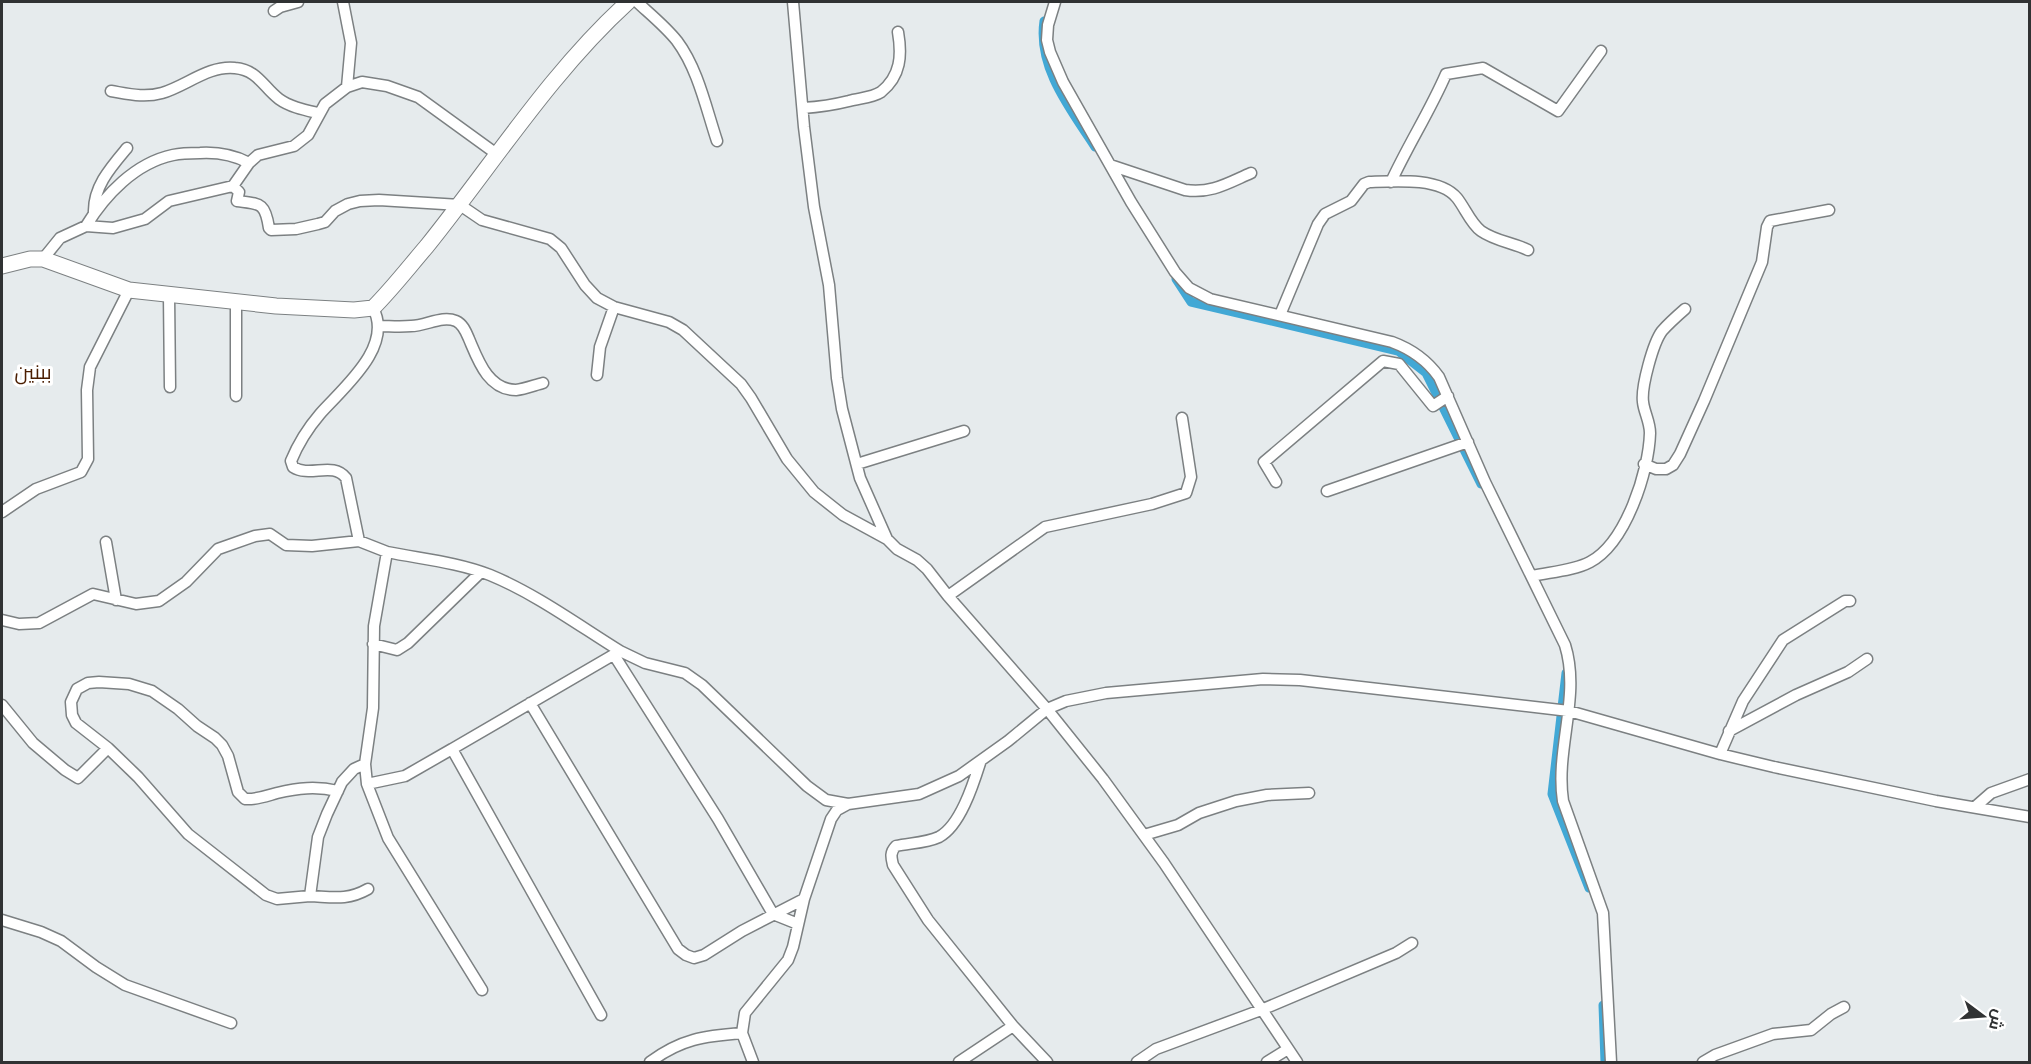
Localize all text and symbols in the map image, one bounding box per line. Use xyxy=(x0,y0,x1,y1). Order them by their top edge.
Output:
district label: ببنين xyxy=(15,360,51,385)
north arrow xyxy=(1953,986,2013,1046)
text: ش xyxy=(1985,1008,2009,1032)

